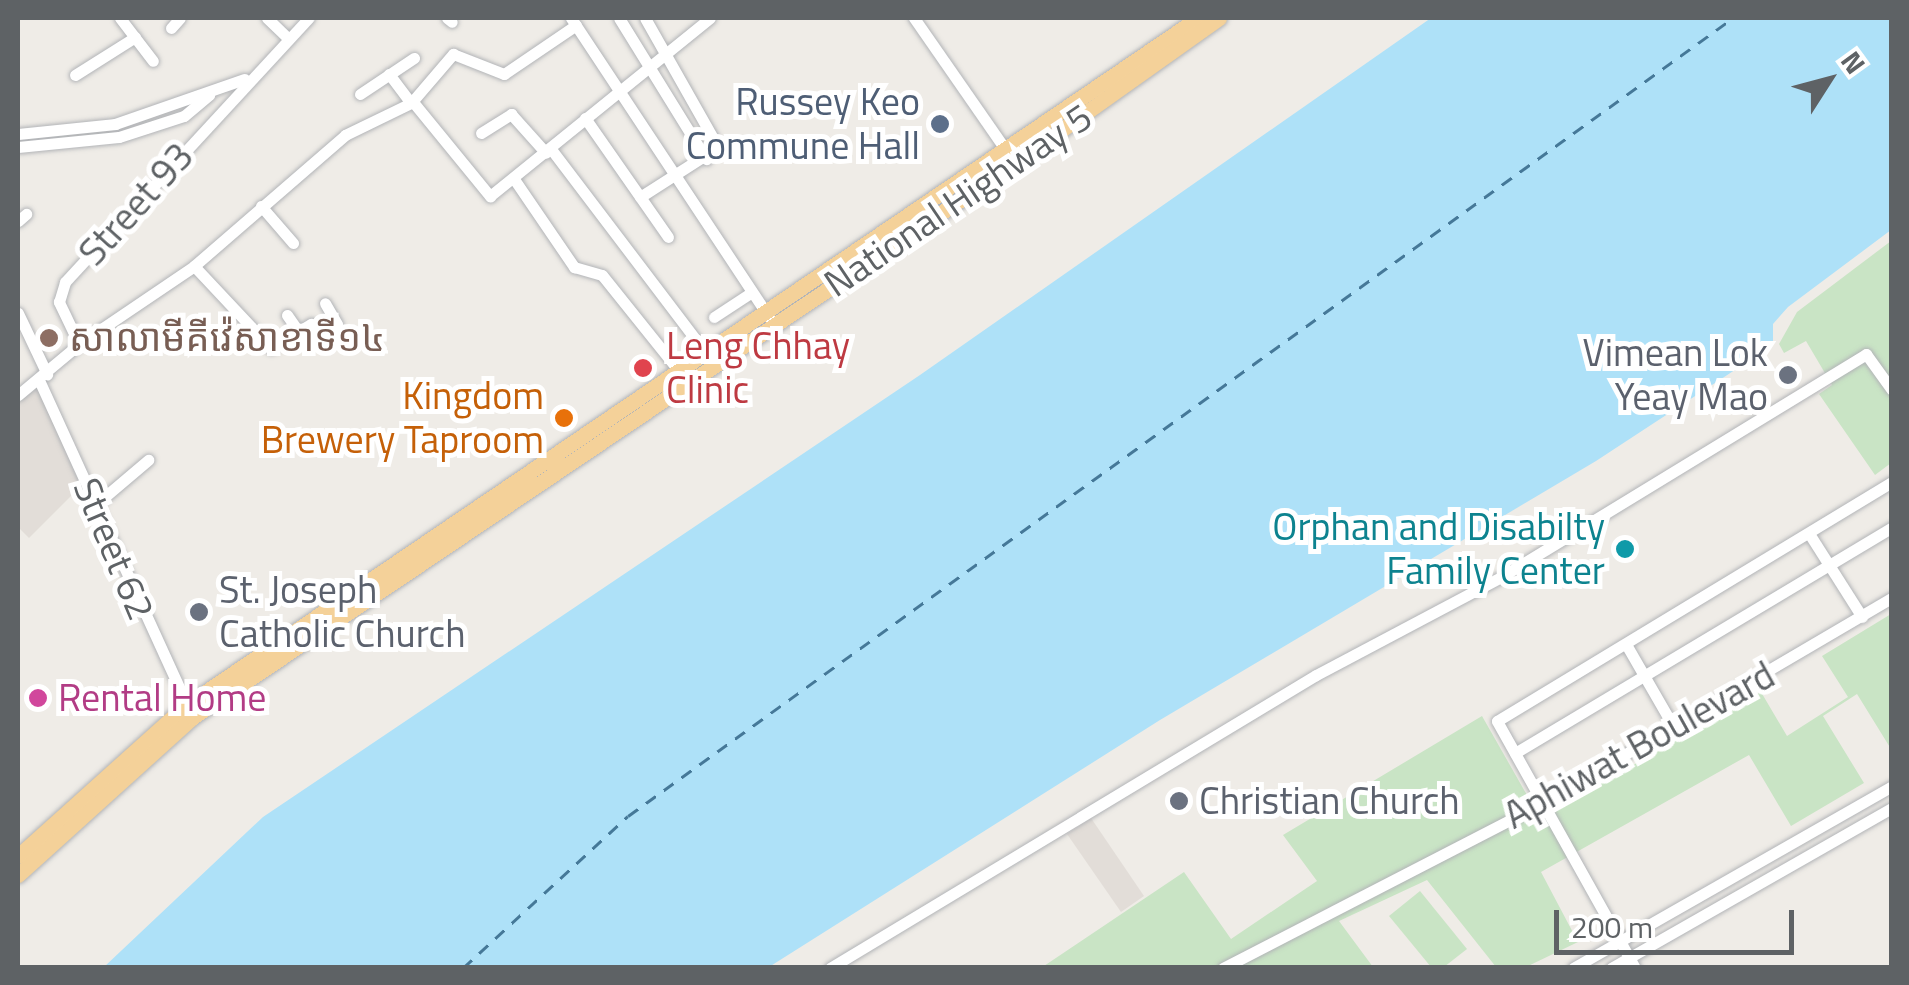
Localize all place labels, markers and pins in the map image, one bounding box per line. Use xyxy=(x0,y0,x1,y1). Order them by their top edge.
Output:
place label: Russey Keo Commune Hall xyxy=(686,79,920,168)
marker: Russey Keo Commune Hall xyxy=(929,113,951,135)
place label: សាលាមីគីវ៉េសាខាទី១៤ xyxy=(69,315,385,361)
place label: Leng Chhay Clinic xyxy=(666,323,850,412)
marker: សាលាមីគីវ៉េសាខាទី១៤ xyxy=(38,327,60,349)
place label: Vimean Lok Yeay Mao xyxy=(1583,330,1768,419)
marker: Leng Chhay Clinic xyxy=(630,355,656,381)
marker: Vimean Lok Yeay Mao xyxy=(1777,364,1799,386)
place label: Kingdom Brewery Taproom xyxy=(261,373,544,462)
marker: Kingdom Brewery Taproom xyxy=(553,407,575,429)
place label: Orphan and Disabilty Family Center xyxy=(1272,504,1605,594)
marker: Orphan and Disabilty Family Center xyxy=(1614,538,1636,560)
place label: St. Joseph Catholic Church xyxy=(219,567,466,656)
marker: St. Joseph Catholic Church xyxy=(188,601,210,623)
place label: Rental Home xyxy=(58,675,267,721)
marker: Rental Home xyxy=(27,687,49,709)
place label: Christian Church xyxy=(1199,778,1460,824)
marker: Christian Church xyxy=(1168,790,1190,812)

